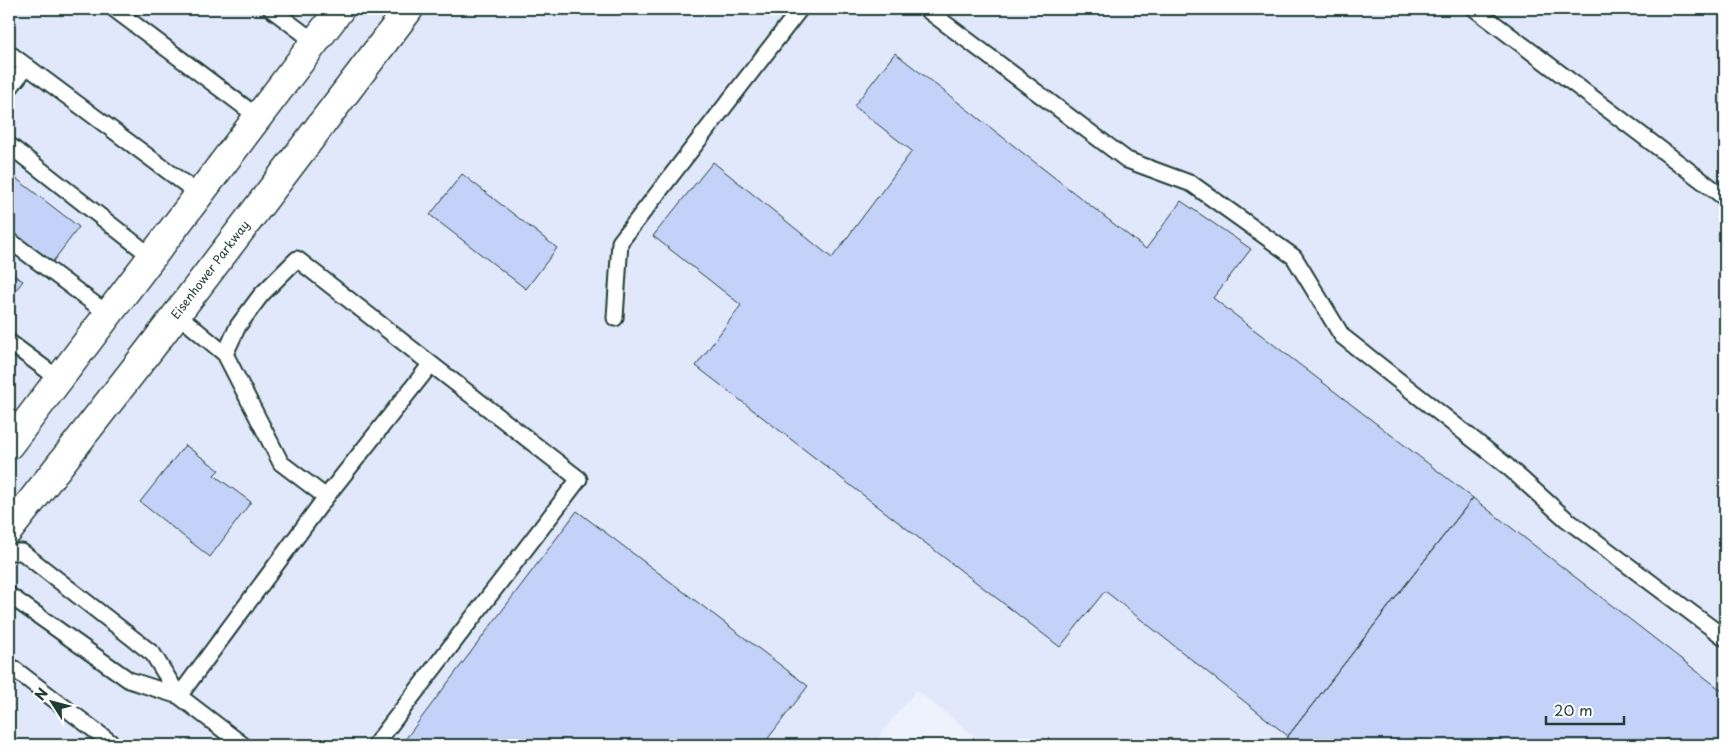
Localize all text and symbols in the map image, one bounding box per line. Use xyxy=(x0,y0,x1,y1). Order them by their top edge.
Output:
street label: Eisenhower Parkway xyxy=(166,216,253,322)
north arrow xyxy=(28,676,78,726)
text: N xyxy=(29,683,53,705)
scale bar xyxy=(1546,694,1624,726)
text: 20 m xyxy=(1554,698,1593,721)

